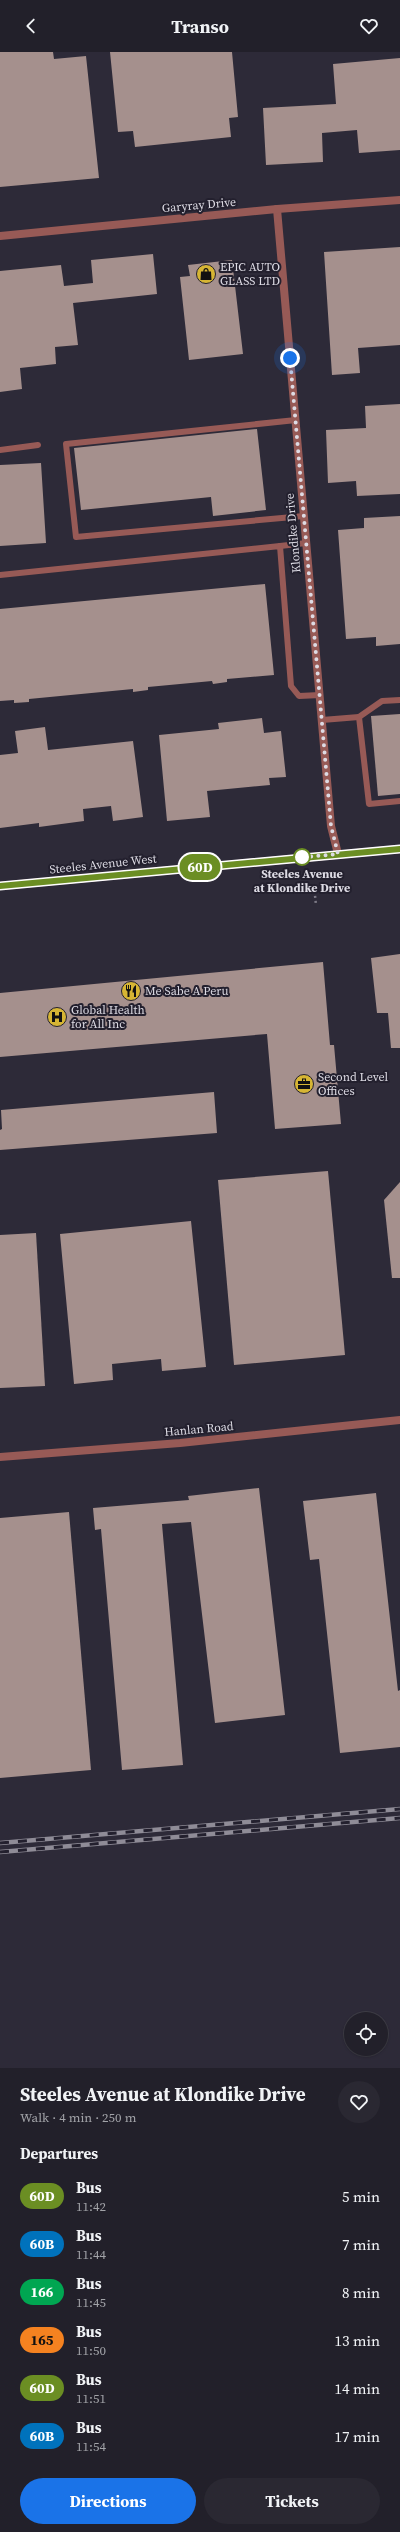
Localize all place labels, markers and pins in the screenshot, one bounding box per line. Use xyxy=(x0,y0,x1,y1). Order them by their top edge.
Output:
place label: EPIC AUTO GLASS LTD xyxy=(220,259,280,289)
shop icon: EPIC AUTO GLASS LTD xyxy=(195,263,217,285)
marker: Steeles Avenue at Klondike Drive xyxy=(293,848,311,866)
place label: Steeles Avenue at Klondike Drive xyxy=(254,866,350,896)
restaurant icon: Me Sabe A Peru xyxy=(120,980,142,1002)
place label: Me Sabe A Peru xyxy=(145,983,228,999)
place label: Global Health for All Inc xyxy=(71,1002,145,1032)
hospital icon: Global Health for All Inc xyxy=(46,1006,68,1028)
place label: Second Level Offices xyxy=(318,1069,389,1099)
office icon: Second Level Offices xyxy=(293,1073,315,1095)

